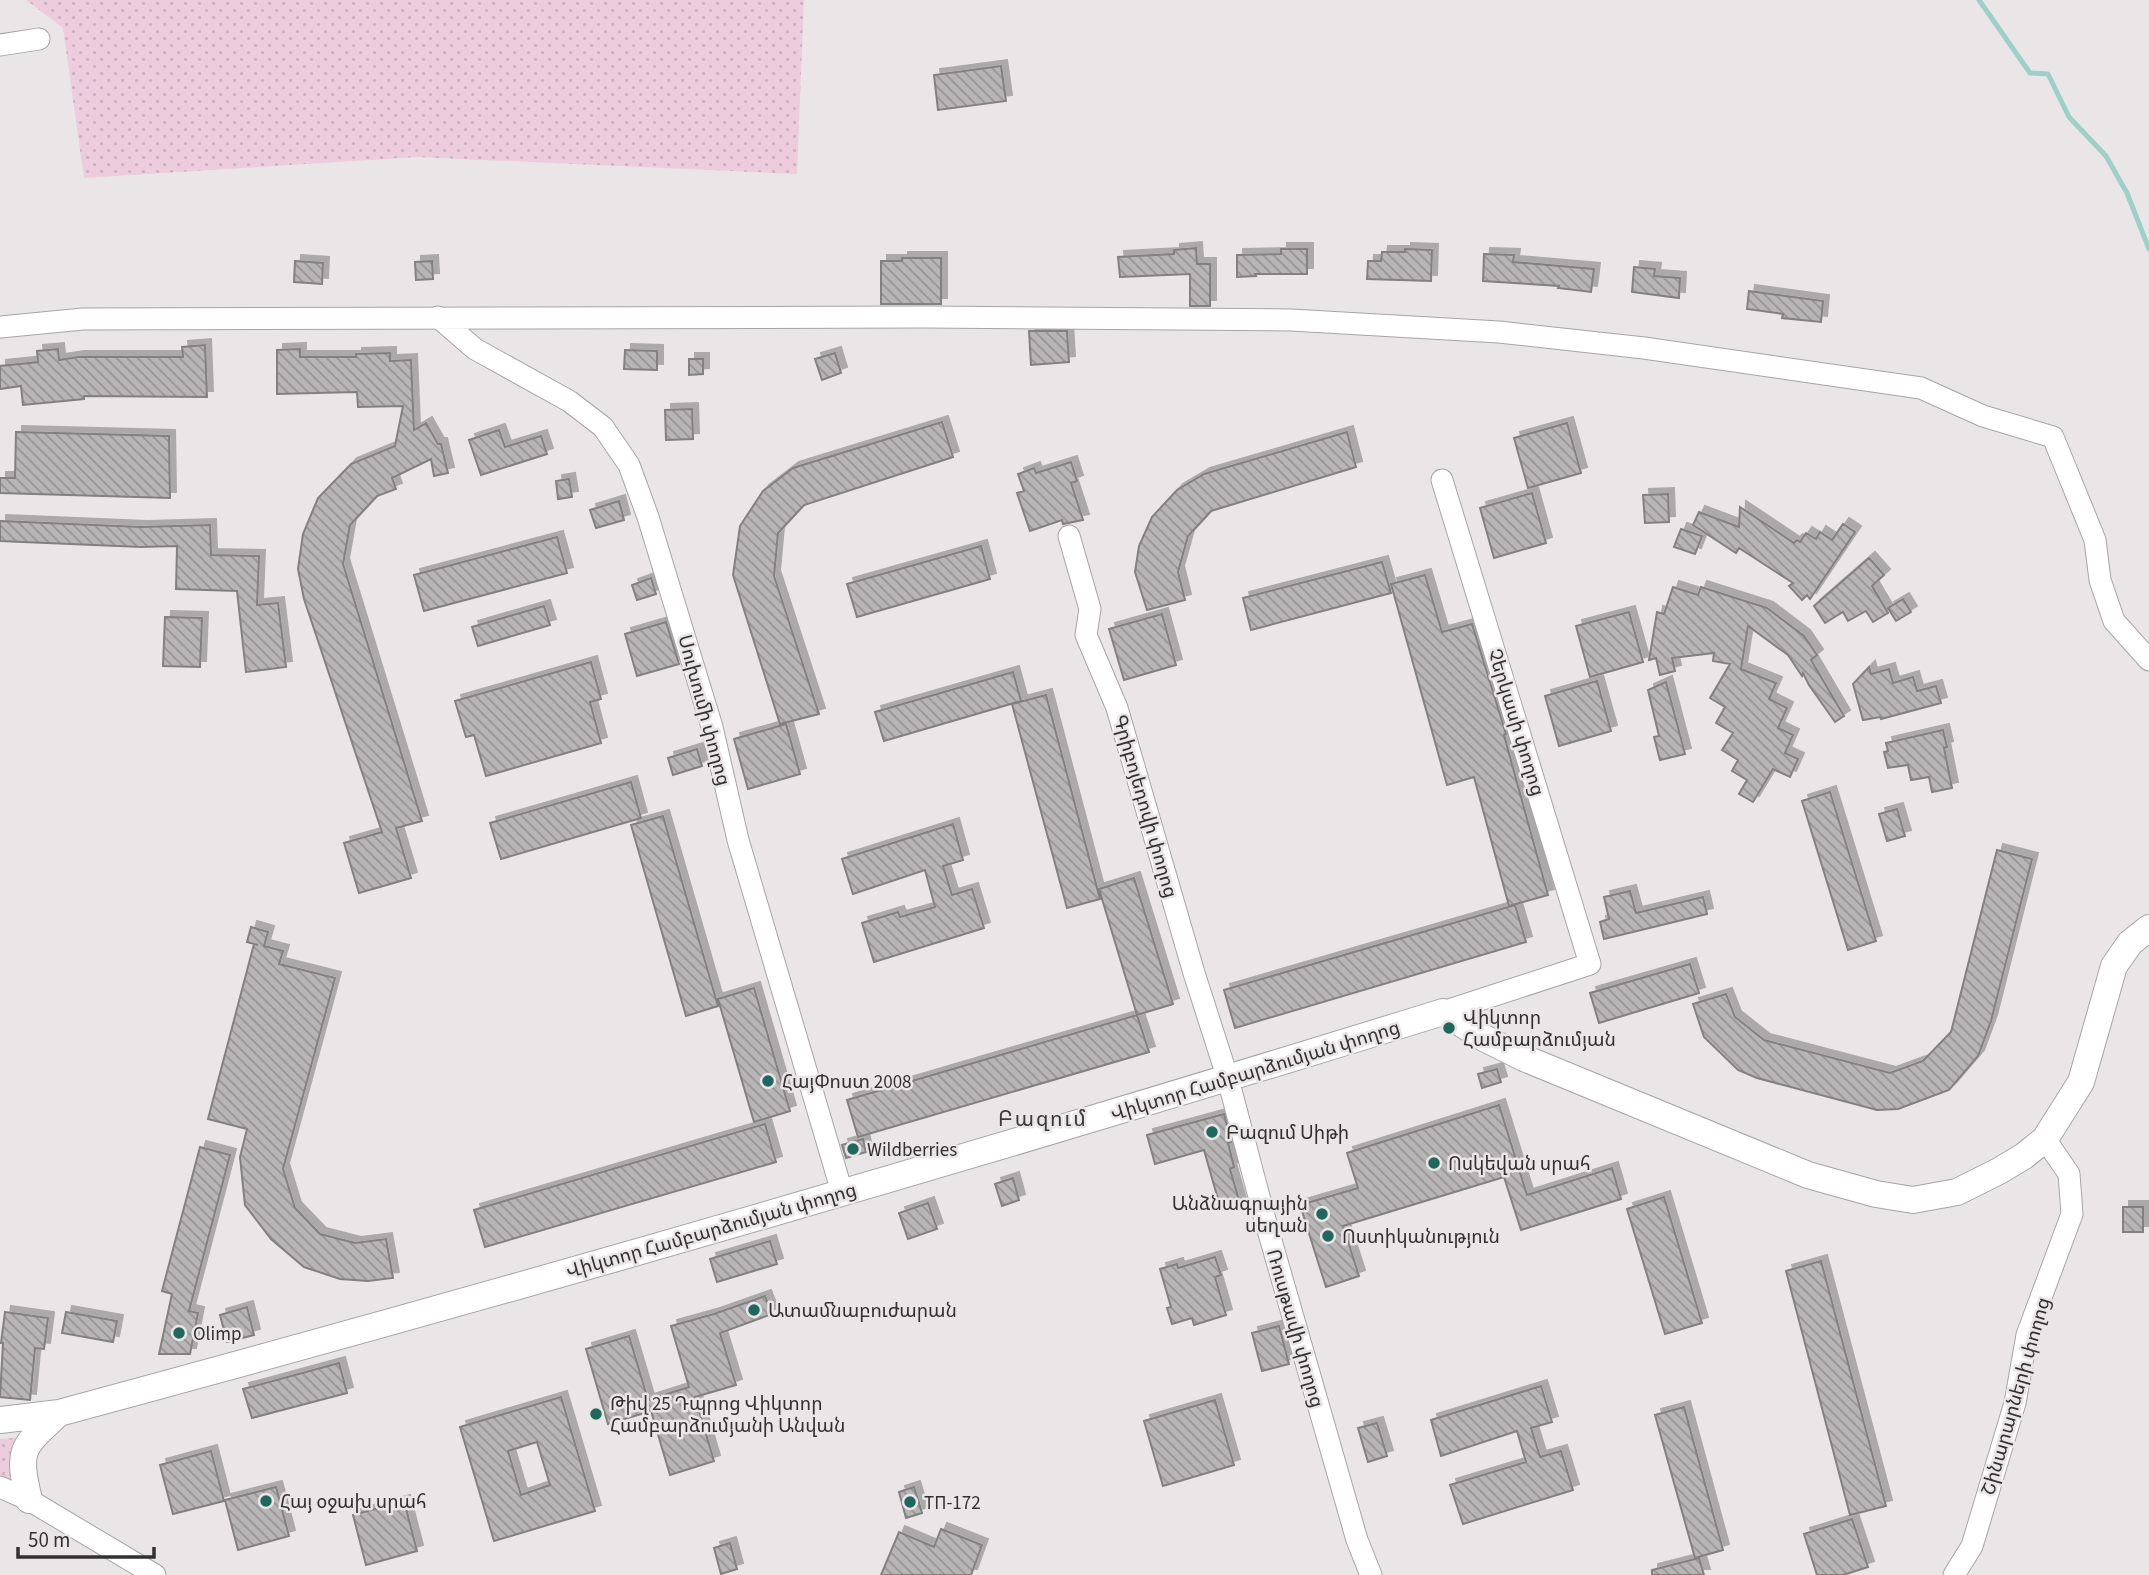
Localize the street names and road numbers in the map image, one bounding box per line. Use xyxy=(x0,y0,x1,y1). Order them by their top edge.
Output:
street label: Սուխումի փողոց xyxy=(670,632,737,789)
street label: Չերկասի փողոց xyxy=(1480,645,1551,799)
street label: Գրիբոյեդովի փողոց xyxy=(1105,712,1184,901)
street label: Վիկտոր Համբարձումյան փողոց xyxy=(1107,1014,1403,1128)
street label: Վիկտոր Համբարձումյան փողոց xyxy=(563,1177,860,1286)
street label: Ռուսթավի փողոց xyxy=(1259,1246,1330,1411)
street label: Շինարարների փողոց xyxy=(1975,1294,2058,1499)

